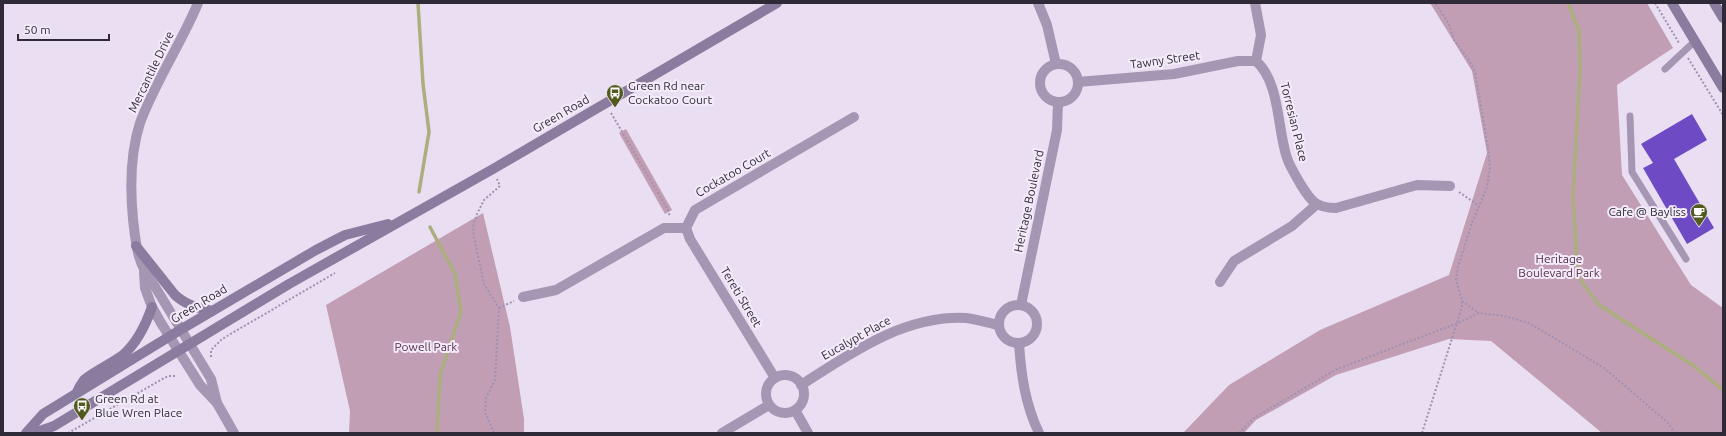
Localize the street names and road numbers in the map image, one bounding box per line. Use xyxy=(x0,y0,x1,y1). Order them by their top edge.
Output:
street label: Mercantile Drive xyxy=(125,29,176,114)
street label: Tawny Street xyxy=(1129,48,1201,71)
street label: Torresian Place xyxy=(1278,81,1311,163)
street label: Green Road xyxy=(530,92,591,135)
street label: Cockatoo Court xyxy=(693,146,773,199)
street label: Heritage Boulevard xyxy=(1011,148,1046,253)
street label: Tereti Street xyxy=(718,264,765,329)
street label: Green Road xyxy=(168,282,229,325)
street label: Eucalypt Place xyxy=(819,313,893,362)

